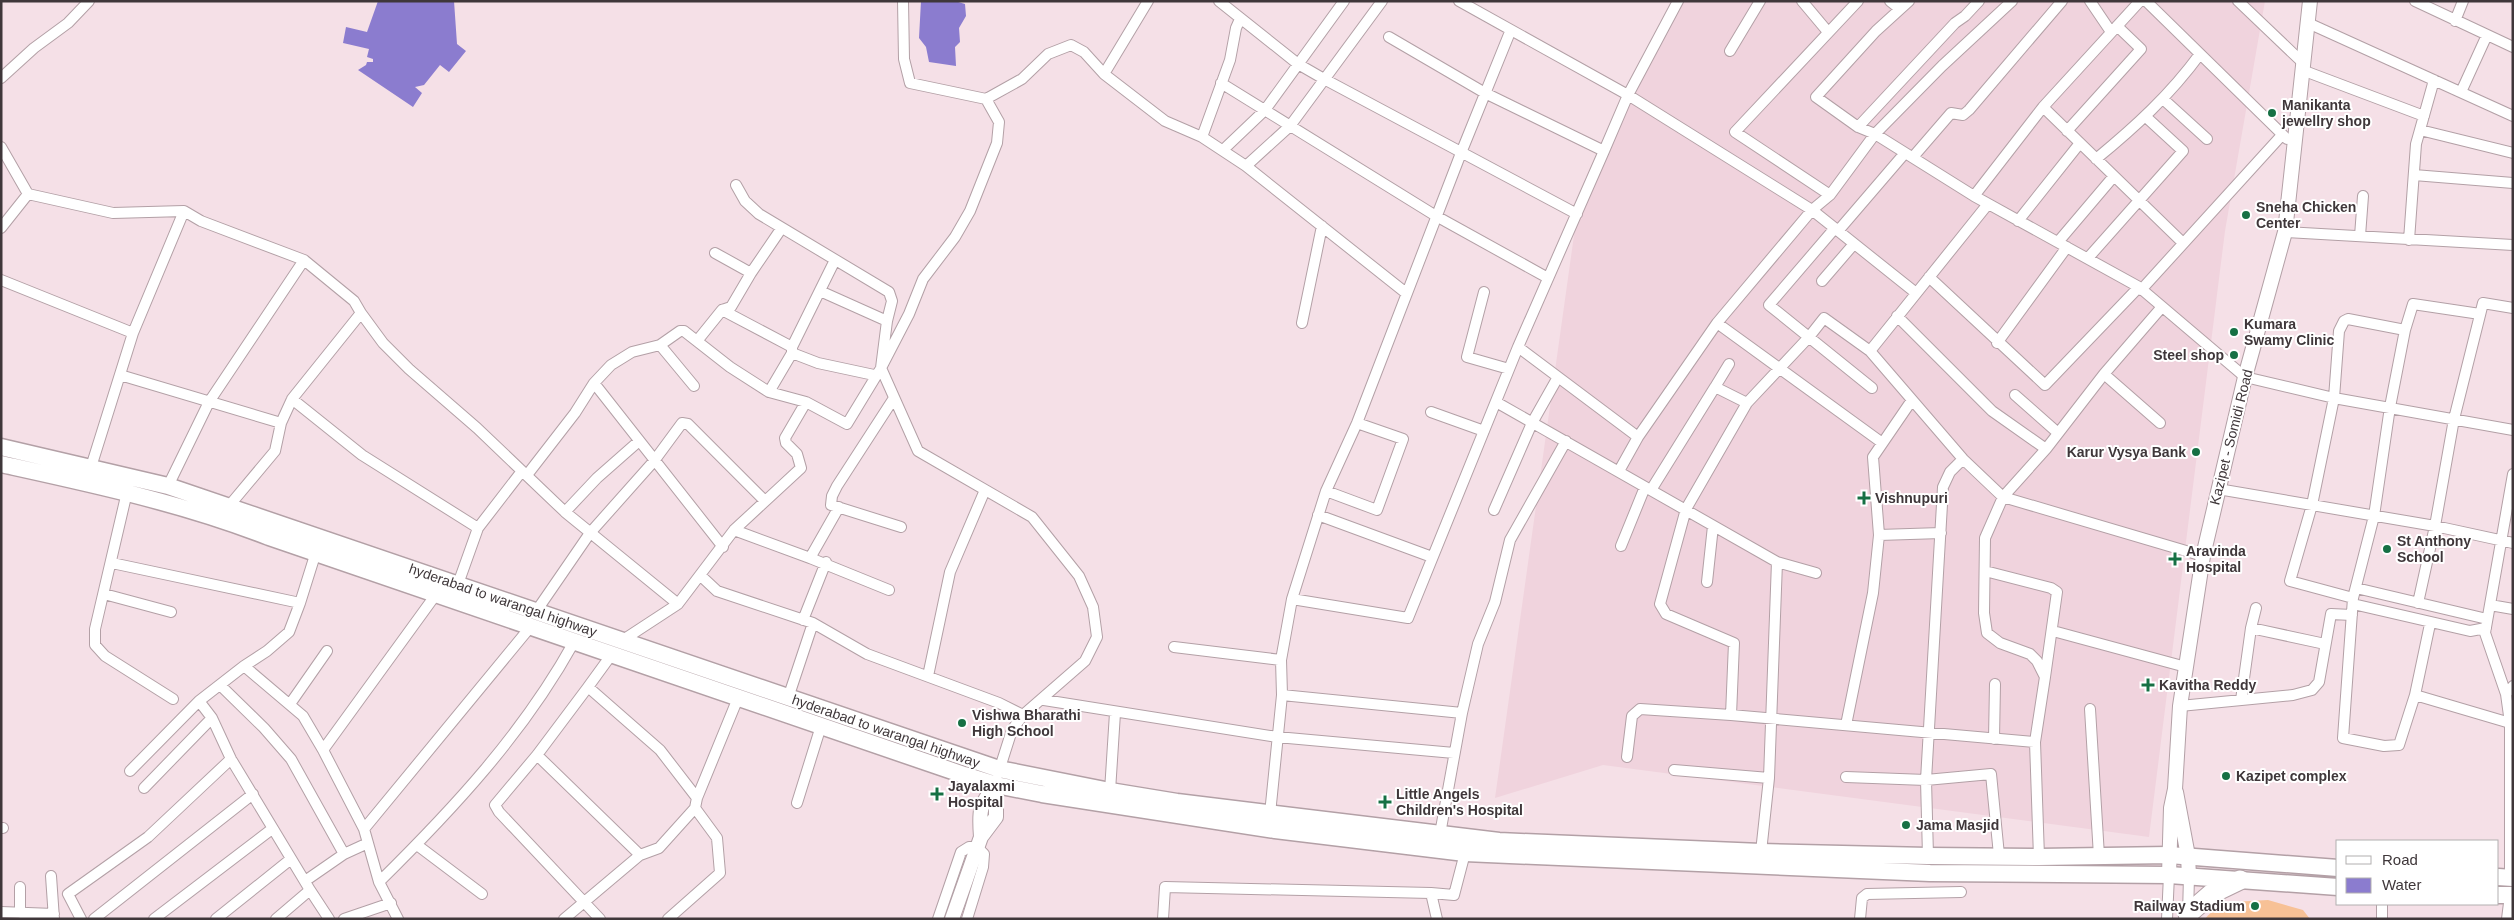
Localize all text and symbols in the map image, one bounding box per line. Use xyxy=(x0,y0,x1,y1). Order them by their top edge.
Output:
place label: Manikanta jewellry shop xyxy=(2281,97,2371,129)
marker: Manikanta jewellry shop xyxy=(2266,107,2278,119)
place label: Sneha Chicken Center xyxy=(2256,199,2356,231)
marker: Sneha Chicken Center xyxy=(2240,209,2252,221)
place label: Kumara Swamy Clinic xyxy=(2244,316,2334,348)
marker: Kumara Swamy Clinic xyxy=(2228,326,2240,338)
place label: Steel shop xyxy=(2153,347,2224,363)
marker: Steel shop xyxy=(2228,349,2240,361)
street label: Kazipet - Somidi Road xyxy=(2206,367,2256,507)
place label: Karur Vysya Bank xyxy=(2067,444,2186,460)
marker: Karur Vysya Bank xyxy=(2190,446,2202,458)
place label: Vishnupuri xyxy=(1875,490,1948,506)
marker: Vishnupuri xyxy=(1857,491,1871,505)
place label: St Anthony School xyxy=(2397,533,2471,565)
place label: Aravinda Hospital xyxy=(2186,543,2246,575)
marker: St Anthony School xyxy=(2381,543,2393,555)
marker: Aravinda Hospital xyxy=(2168,552,2182,566)
street label: hyderabad to warangal highway xyxy=(407,560,599,640)
place label: Kavitha Reddy xyxy=(2159,677,2256,693)
marker: Kavitha Reddy xyxy=(2141,678,2155,692)
street label: hyderabad to warangal highway xyxy=(790,691,982,771)
place label: Vishwa Bharathi High School xyxy=(972,707,1081,739)
marker: Vishwa Bharathi High School xyxy=(956,717,968,729)
place label: Kazipet complex xyxy=(2236,768,2347,784)
marker: Kazipet complex xyxy=(2220,770,2232,782)
place label: Jayalaxmi Hospital xyxy=(948,778,1015,810)
place label: Little Angels Children's Hospital xyxy=(1396,786,1523,818)
marker: Jayalaxmi Hospital xyxy=(930,787,944,801)
marker: Little Angels Children's Hospital xyxy=(1378,795,1392,809)
place label: Jama Masjid xyxy=(1916,817,1999,833)
marker: Jama Masjid xyxy=(1900,819,1912,831)
legend xyxy=(2336,840,2499,905)
text: Road xyxy=(2382,851,2418,868)
text: Water xyxy=(2382,876,2421,893)
place label: Railway Stadium xyxy=(2134,898,2245,914)
marker: Railway Stadium xyxy=(2249,900,2261,912)

